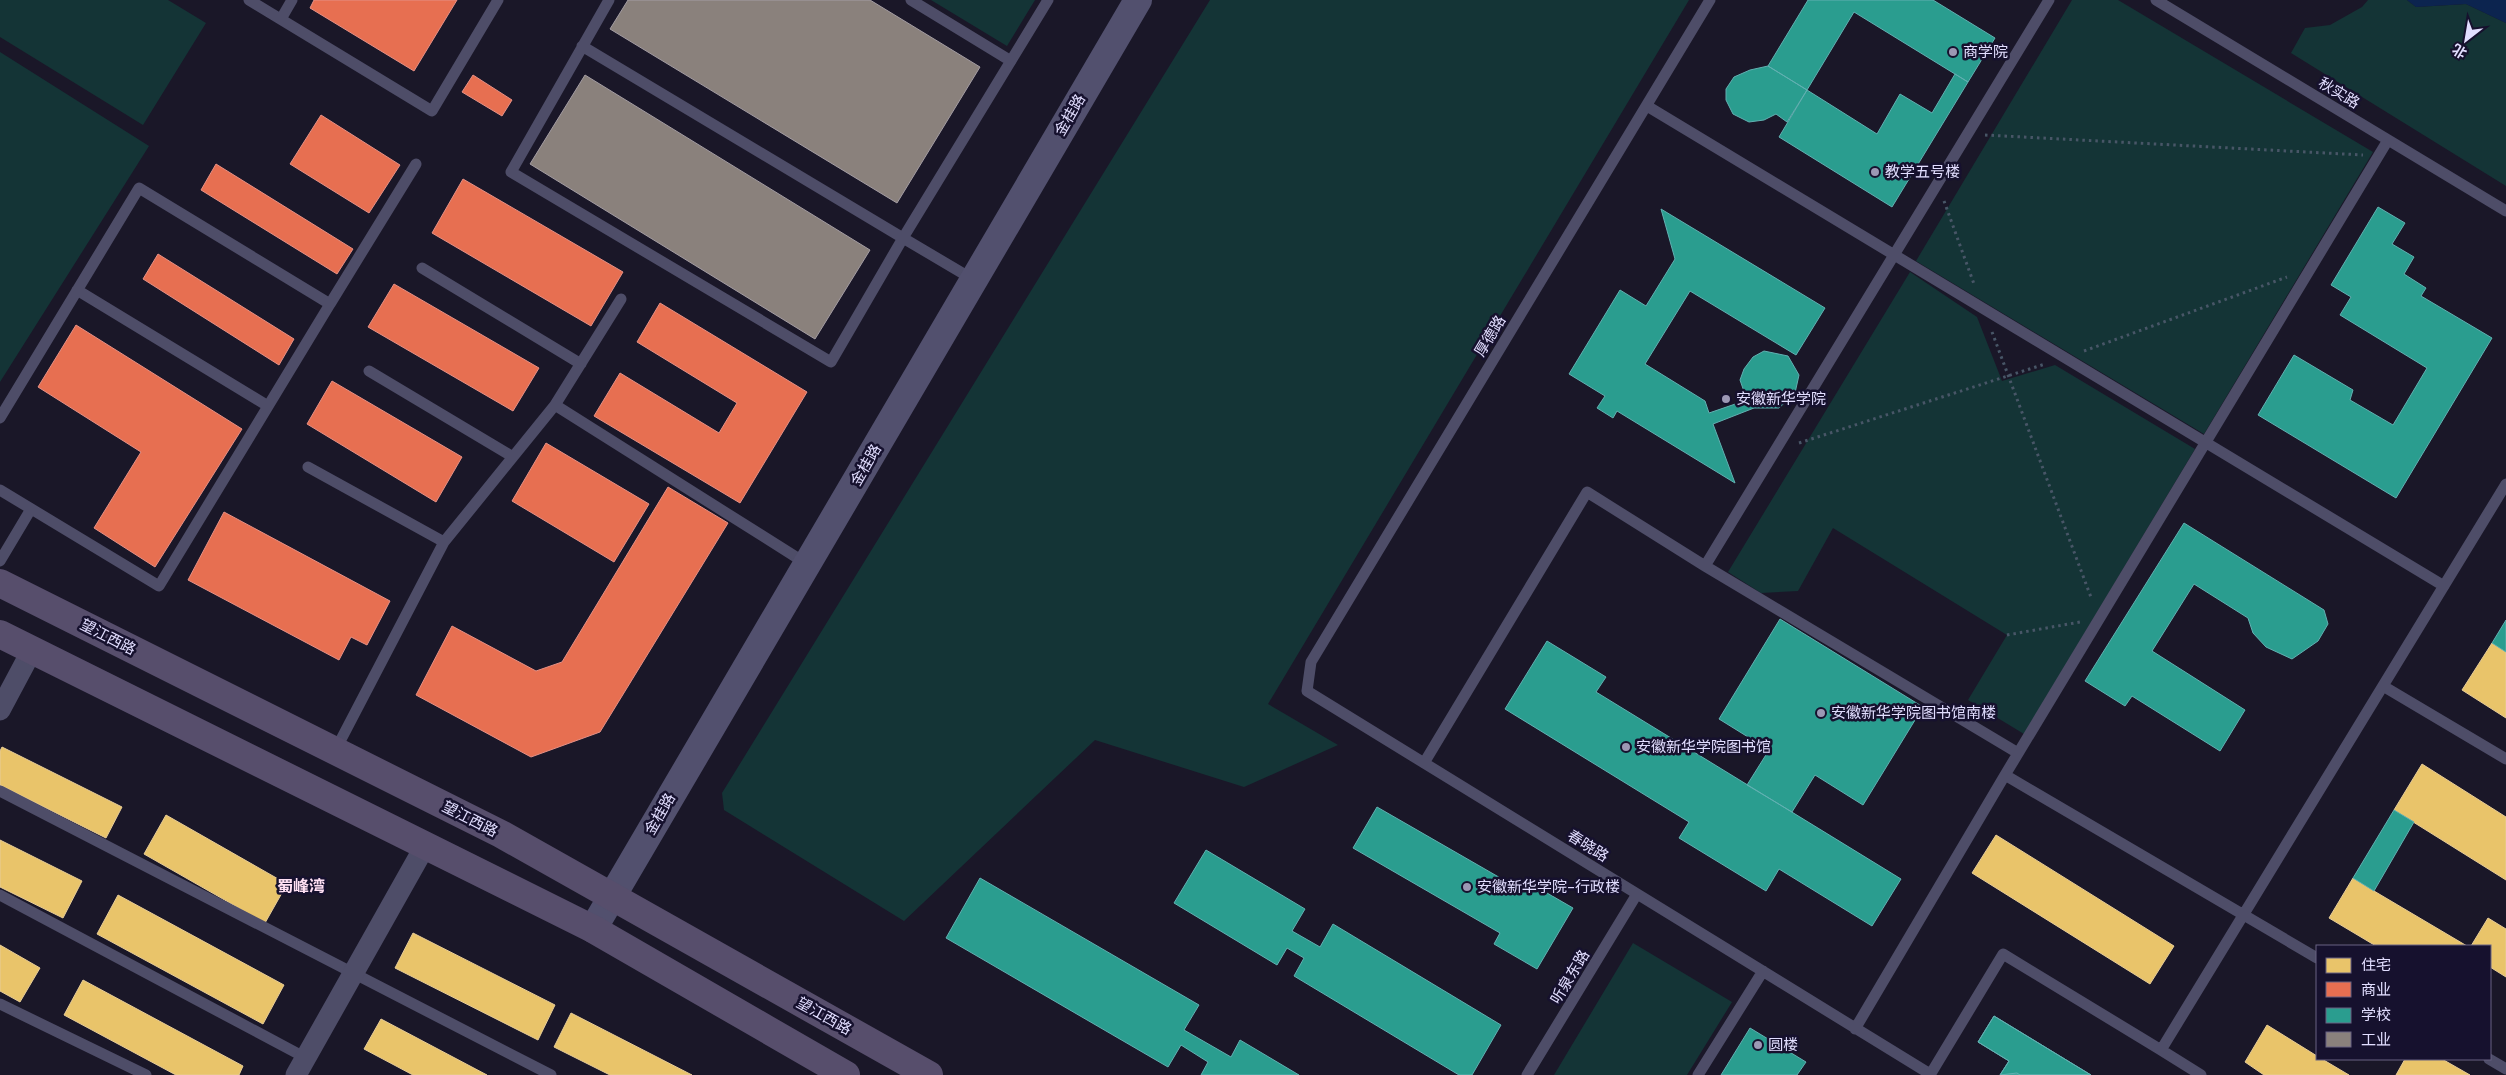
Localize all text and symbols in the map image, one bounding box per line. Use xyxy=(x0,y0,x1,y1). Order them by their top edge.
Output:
north arrow xyxy=(2441,15,2491,65)
text: 北 xyxy=(2449,40,2470,62)
place label: 商学院 xyxy=(1963,42,2008,62)
marker: 商学院 xyxy=(1947,46,1959,58)
street label: 秋实路 xyxy=(2315,73,2363,113)
street label: 金桂路 xyxy=(1050,91,1090,139)
place label: 教学五号楼 xyxy=(1885,162,1960,182)
marker: 教学五号楼 xyxy=(1869,166,1881,178)
street label: 厚德路 xyxy=(1470,312,1510,360)
place label: 安徽新华学院 xyxy=(1736,389,1826,409)
marker: 安徽新华学院 xyxy=(1720,393,1732,405)
street label: 金桂路 xyxy=(846,441,886,489)
street label: 望江西路 xyxy=(77,614,139,660)
place label: 安徽新华学院图书馆南楼 xyxy=(1831,703,1996,723)
marker: 安徽新华学院图书馆南楼 xyxy=(1815,707,1827,719)
place label: 安徽新华学院图书馆 xyxy=(1636,737,1771,757)
marker: 安徽新华学院图书馆 xyxy=(1620,741,1632,753)
street label: 金桂路 xyxy=(640,790,680,838)
street label: 望江西路 xyxy=(439,796,501,842)
street label: 春晓路 xyxy=(1564,826,1612,866)
district label: 蜀峰湾 xyxy=(277,876,325,897)
place label: 安徽新华学院-行政楼 xyxy=(1477,877,1620,897)
marker: 安徽新华学院-行政楼 xyxy=(1461,881,1473,893)
legend xyxy=(2316,945,2491,1060)
street label: 听泉东路 xyxy=(1546,946,1594,1008)
text: 住宅 xyxy=(2361,955,2391,975)
text: 商业 xyxy=(2361,980,2391,1000)
street label: 望江西路 xyxy=(793,993,855,1039)
text: 学校 xyxy=(2361,1005,2391,1025)
text: 工业 xyxy=(2361,1030,2391,1050)
place label: 圆楼 xyxy=(1768,1035,1798,1055)
marker: 圆楼 xyxy=(1752,1039,1764,1051)

